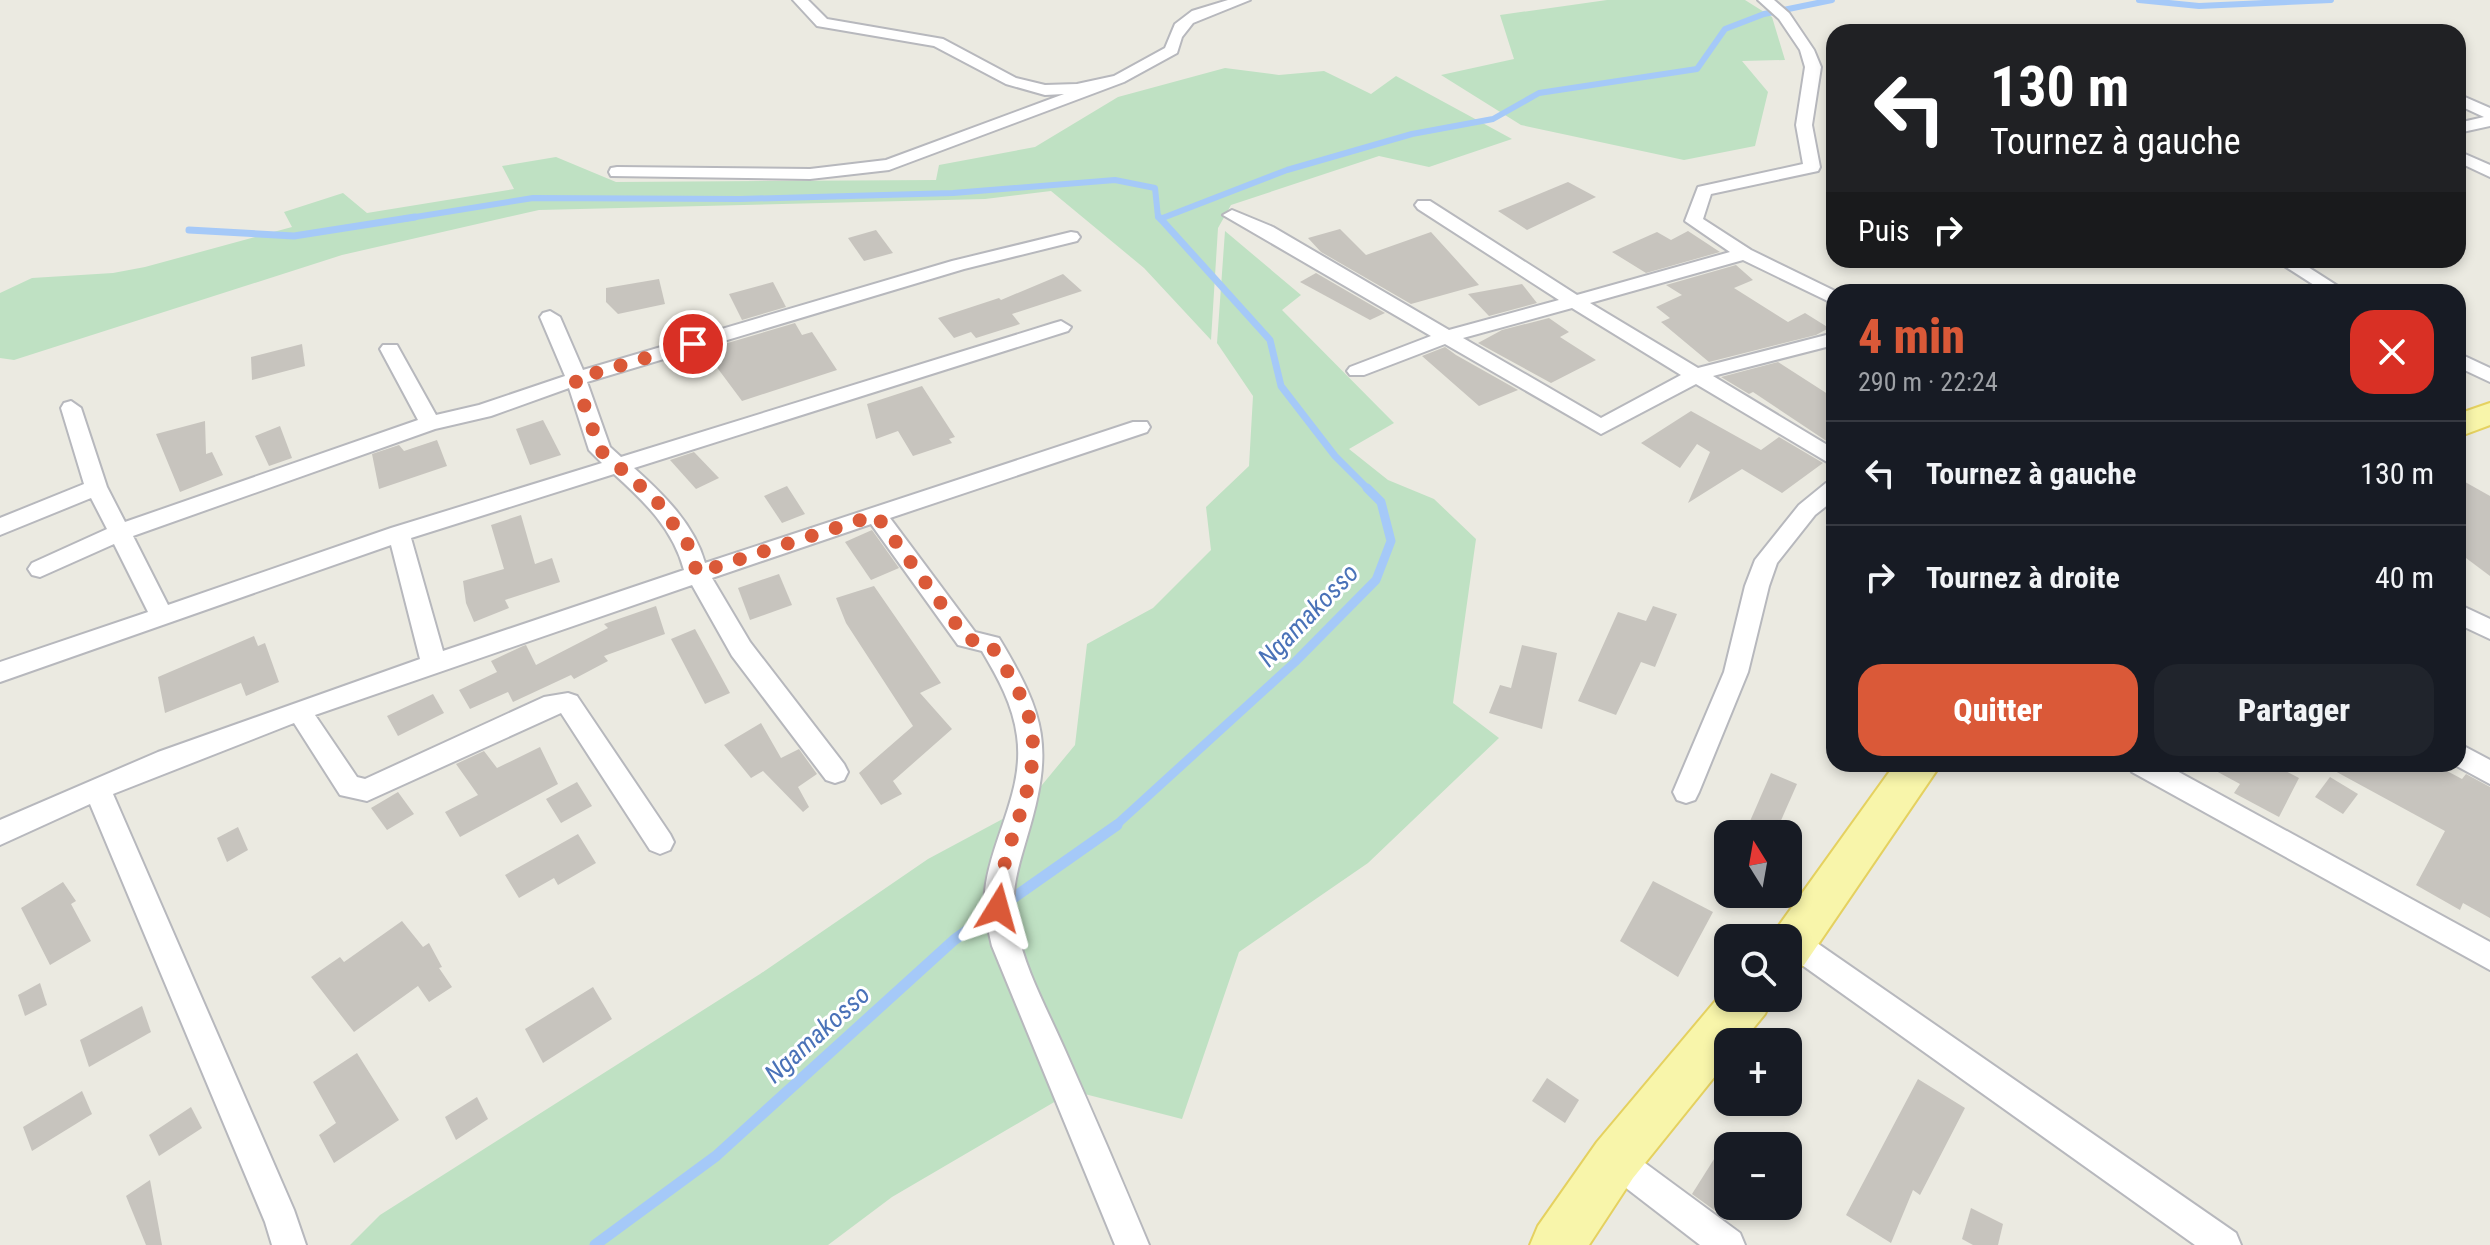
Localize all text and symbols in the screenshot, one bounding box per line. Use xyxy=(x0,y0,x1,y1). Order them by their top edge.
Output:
text: 130 m xyxy=(1990,54,2129,120)
icon: left xyxy=(1858,56,1962,160)
text: Tournez à gauche xyxy=(1990,121,2241,163)
icon: right xyxy=(1926,208,1970,252)
text: Puis xyxy=(1858,213,1910,248)
text: 4 min xyxy=(1858,308,1965,365)
pin xyxy=(659,310,727,378)
button: close xyxy=(2350,310,2434,394)
icon: arrive xyxy=(671,322,715,366)
text: 290 m · 22:24 xyxy=(1858,367,1998,397)
icon: left xyxy=(1858,451,1902,495)
text: Tournez à gauche xyxy=(1926,456,2136,491)
text: 130 m xyxy=(2360,456,2434,491)
icon: right xyxy=(1858,555,1902,599)
water label: Ngamakosso xyxy=(1252,557,1364,673)
text: Tournez à droite xyxy=(1926,560,2120,595)
text: 40 m xyxy=(2375,560,2434,595)
button: Quitter xyxy=(1858,664,2138,756)
button: Partager xyxy=(2154,664,2434,756)
north arrow xyxy=(1714,820,1802,908)
map controls xyxy=(1714,820,1802,1220)
position arrow xyxy=(956,866,1040,950)
button: search xyxy=(1714,924,1802,1012)
water label: Ngamakosso xyxy=(758,979,876,1089)
button: + xyxy=(1714,1028,1802,1116)
button: − xyxy=(1714,1132,1802,1220)

